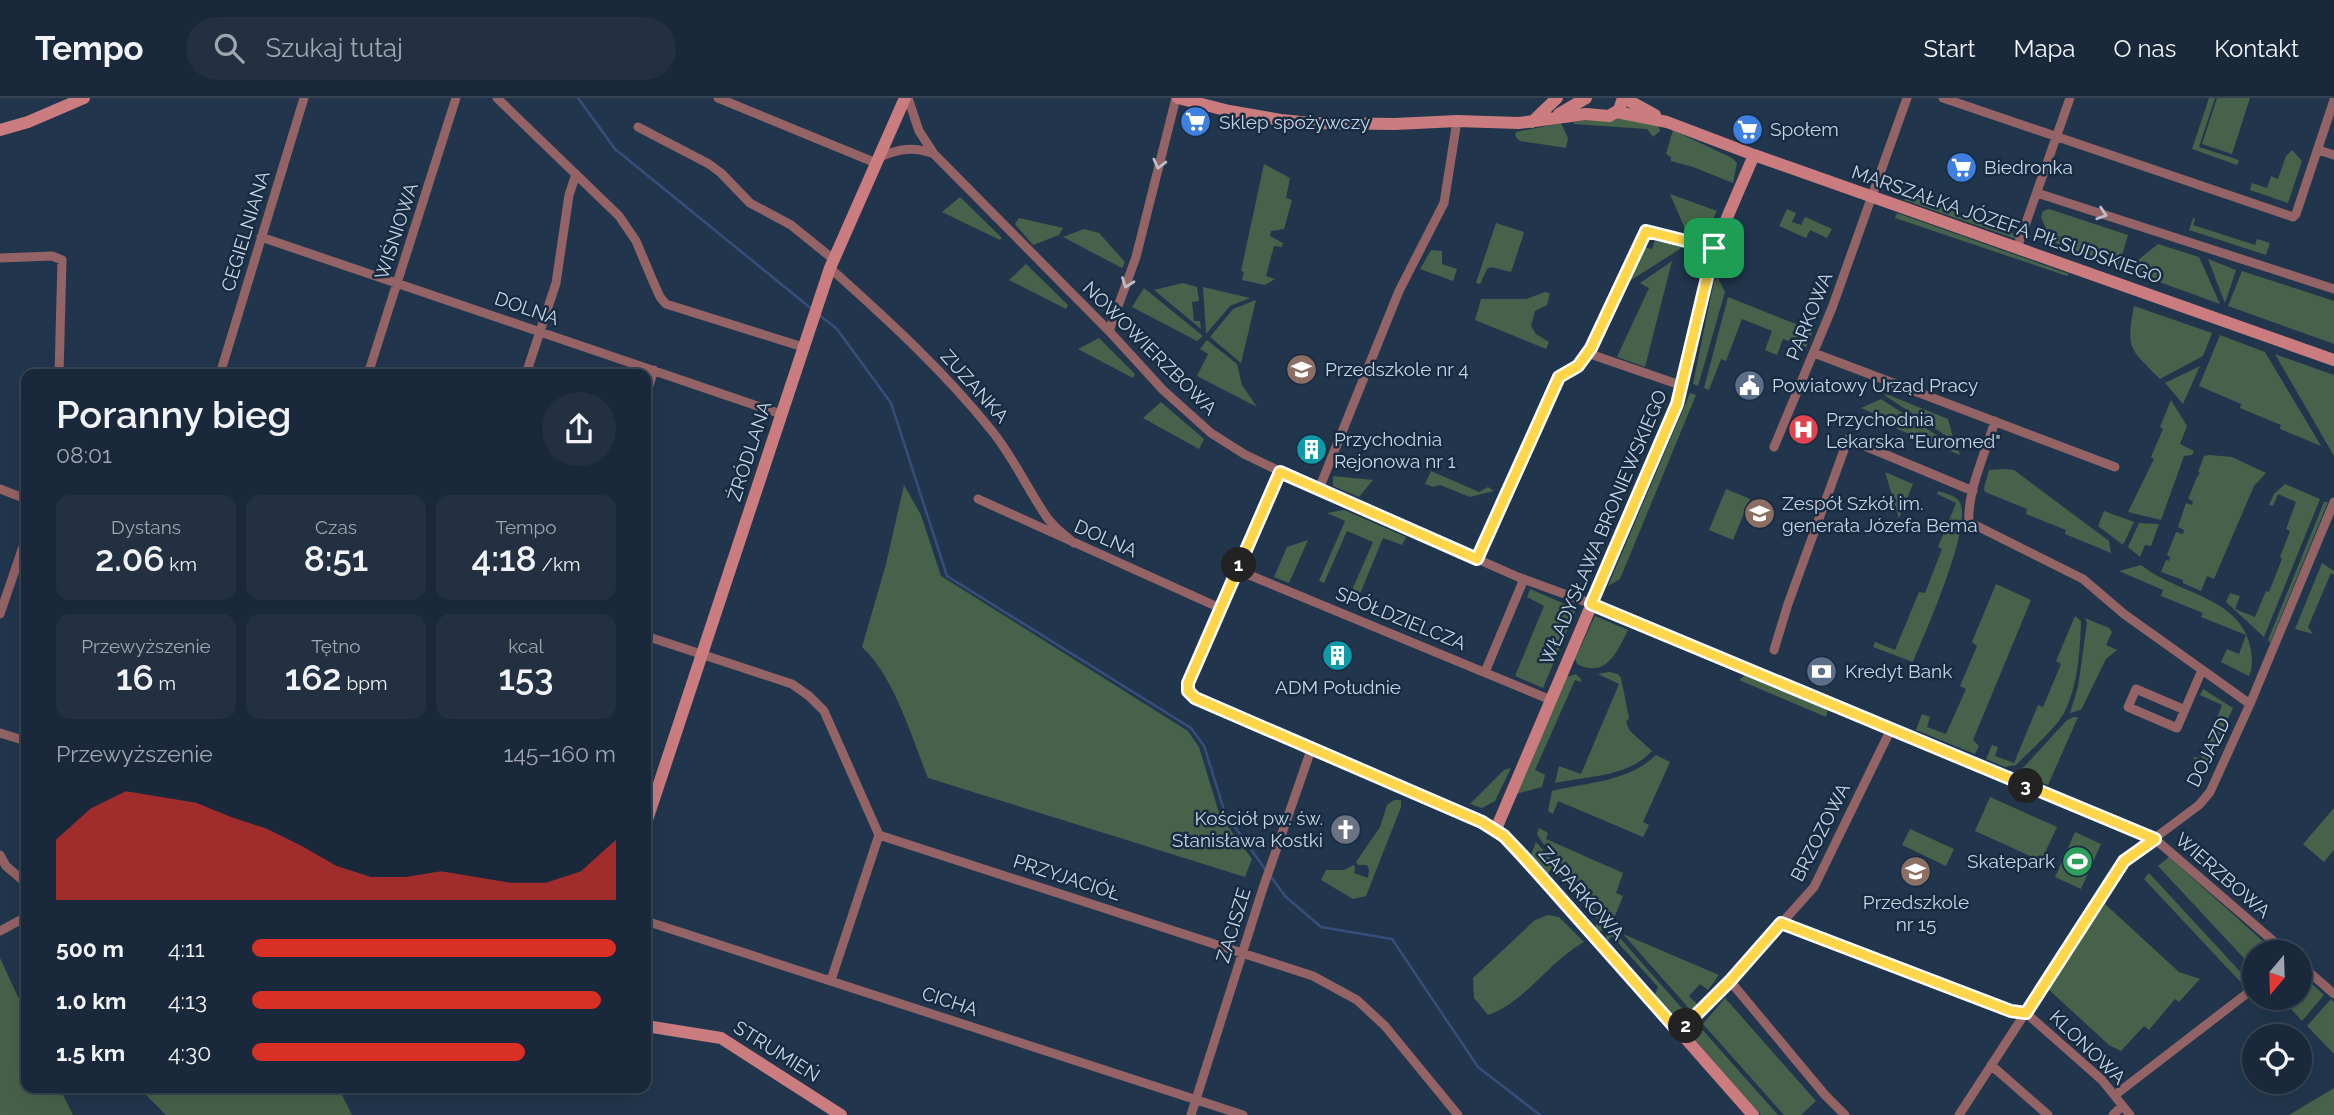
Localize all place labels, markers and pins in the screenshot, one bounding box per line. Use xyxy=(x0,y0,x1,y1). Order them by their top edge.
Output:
supermarket icon: Sklep spożywczy xyxy=(1179,105,1213,139)
place label: Sklep spożywczy xyxy=(1219,111,1370,133)
supermarket icon: Społem xyxy=(1730,112,1764,146)
place label: Społem xyxy=(1770,118,1839,140)
supermarket icon: Biedronka xyxy=(1944,150,1978,184)
place label: Biedronka xyxy=(1984,156,2073,178)
pin xyxy=(1684,218,1744,278)
school or university icon: Przedszkole nr 4 xyxy=(1285,352,1319,386)
place label: Przedszkole nr 4 xyxy=(1325,358,1469,380)
public building icon: Powiatowy Urząd Pracy xyxy=(1732,368,1766,402)
place label: Powiatowy Urząd Pracy xyxy=(1772,374,1978,396)
place label: Przychodnia Lekarska "Euromed" xyxy=(1826,408,2001,452)
hospital icon: Przychodnia Lekarska "Euromed" xyxy=(1786,413,1820,447)
place label: Przychodnia Rejonowa nr 1 xyxy=(1334,428,1456,472)
building icon: Przychodnia Rejonowa nr 1 xyxy=(1294,433,1328,467)
place label: Zespół Szkół im. generała Józefa Bema xyxy=(1782,492,1978,536)
school or university icon: Zespół Szkół im. generała Józefa Bema xyxy=(1742,497,1776,531)
pin: 1 xyxy=(1222,547,1256,582)
building icon: ADM Południe xyxy=(1321,639,1355,673)
bank icon: Kredyt Bank xyxy=(1805,654,1839,688)
place label: Kredyt Bank xyxy=(1845,660,1952,682)
place label: ADM Południe xyxy=(1275,676,1401,698)
pin: 3 xyxy=(2008,768,2044,804)
place label: Kościół pw. św. Stanisława Kostki xyxy=(1172,807,1323,851)
church icon: Kościół pw. św. Stanisława Kostki xyxy=(1329,812,1363,846)
sports icon: Skatepark xyxy=(2061,844,2095,878)
place label: Skatepark xyxy=(1967,850,2055,872)
school or university icon: Przedszkole nr 15 xyxy=(1899,854,1933,888)
place label: Przedszkole nr 15 xyxy=(1863,891,1969,935)
pin: 2 xyxy=(1668,1009,1704,1044)

